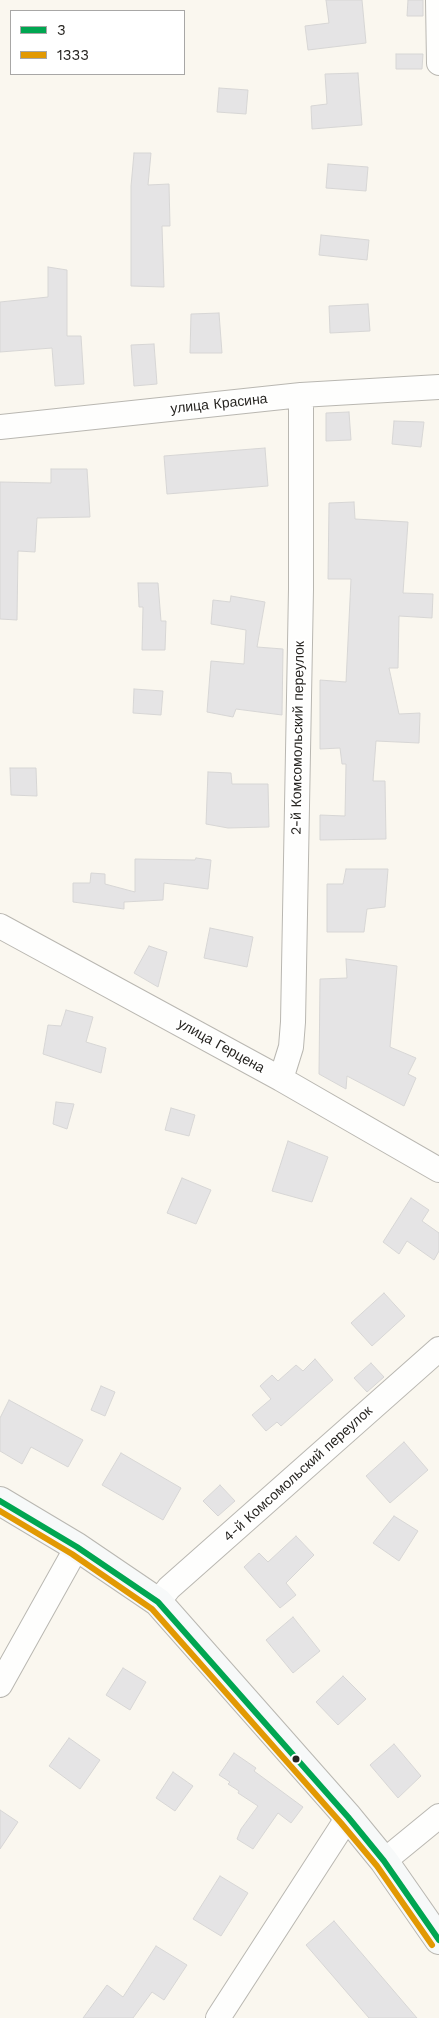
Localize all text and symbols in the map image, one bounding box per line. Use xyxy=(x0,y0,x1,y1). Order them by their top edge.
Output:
legend xyxy=(10,10,185,75)
text: 3 xyxy=(57,21,66,39)
text: 1333 xyxy=(57,46,89,64)
street label: улица Красина xyxy=(170,391,268,417)
street label: 2-й Комсомольский переулок xyxy=(288,641,308,835)
street label: улица Герцена xyxy=(175,1015,267,1077)
street label: 4-й Комсомольский переулок xyxy=(220,1403,376,1545)
unlabelled marker xyxy=(291,1754,301,1764)

